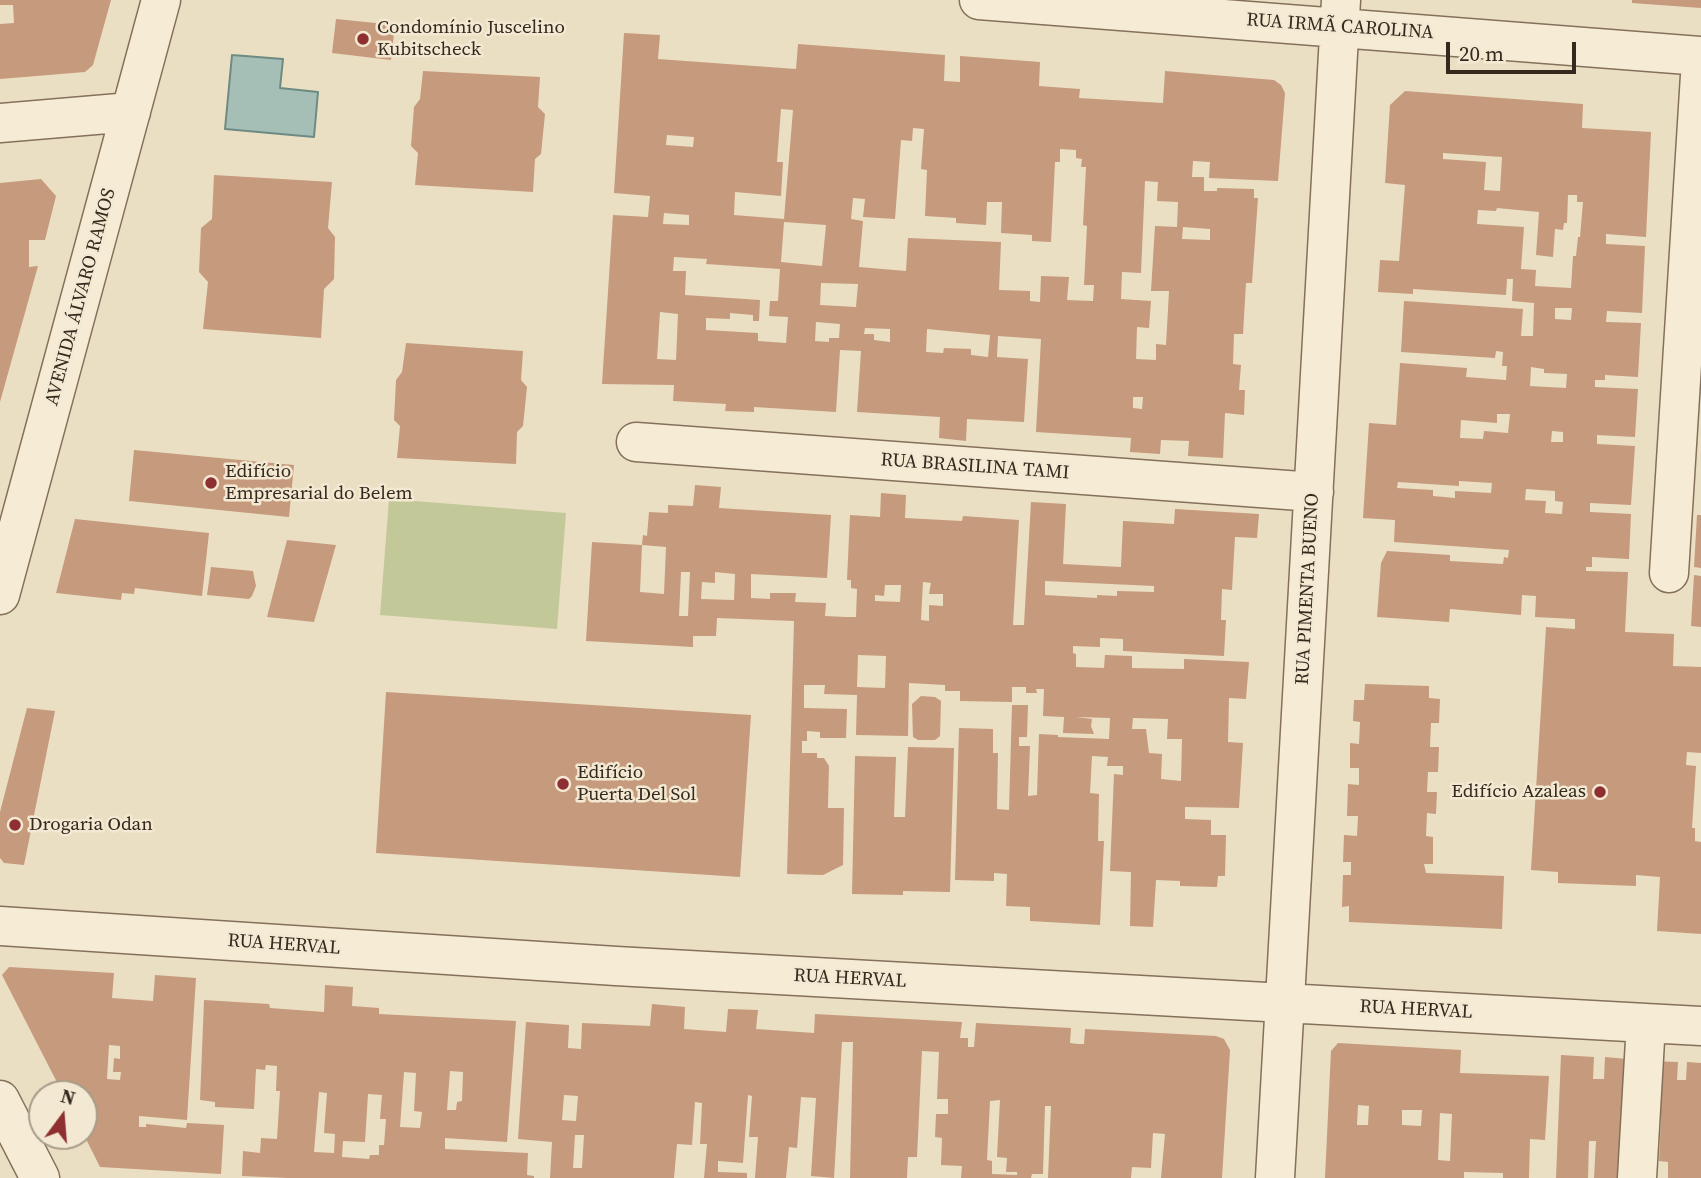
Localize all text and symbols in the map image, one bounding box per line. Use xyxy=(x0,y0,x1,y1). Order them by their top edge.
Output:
street label: RUA IRMÃ CAROLINA xyxy=(1245,9,1435,45)
place label: Condomínio Juscelino Kubitscheck xyxy=(377,17,565,61)
scale bar xyxy=(1449,28,1578,72)
marker: Condomínio Juscelino Kubitscheck xyxy=(355,31,371,47)
text: 20 m xyxy=(1459,39,1504,68)
street label: AVENIDA ÁLVARO RAMOS xyxy=(41,186,121,408)
street label: RUA BRASILINA TAMI xyxy=(880,449,1070,485)
place label: Edifício Empresarial do Belem xyxy=(225,461,413,505)
marker: Edifício Empresarial do Belem xyxy=(203,475,219,491)
street label: RUA PIMENTA BUENO xyxy=(1292,492,1324,686)
place label: Edifício Puerta Del Sol xyxy=(577,762,696,806)
marker: Edifício Puerta Del Sol xyxy=(555,776,571,792)
place label: Edifício Azaleas xyxy=(1451,781,1586,803)
marker: Edifício Azaleas xyxy=(1592,784,1608,800)
place label: Drogaria Odan xyxy=(29,814,153,836)
marker: Drogaria Odan xyxy=(7,817,23,833)
street label: RUA HERVAL xyxy=(227,930,341,960)
street label: RUA HERVAL xyxy=(793,965,907,993)
street label: RUA HERVAL xyxy=(1359,996,1473,1024)
north arrow xyxy=(28,1080,98,1150)
text: N xyxy=(58,1082,78,1111)

